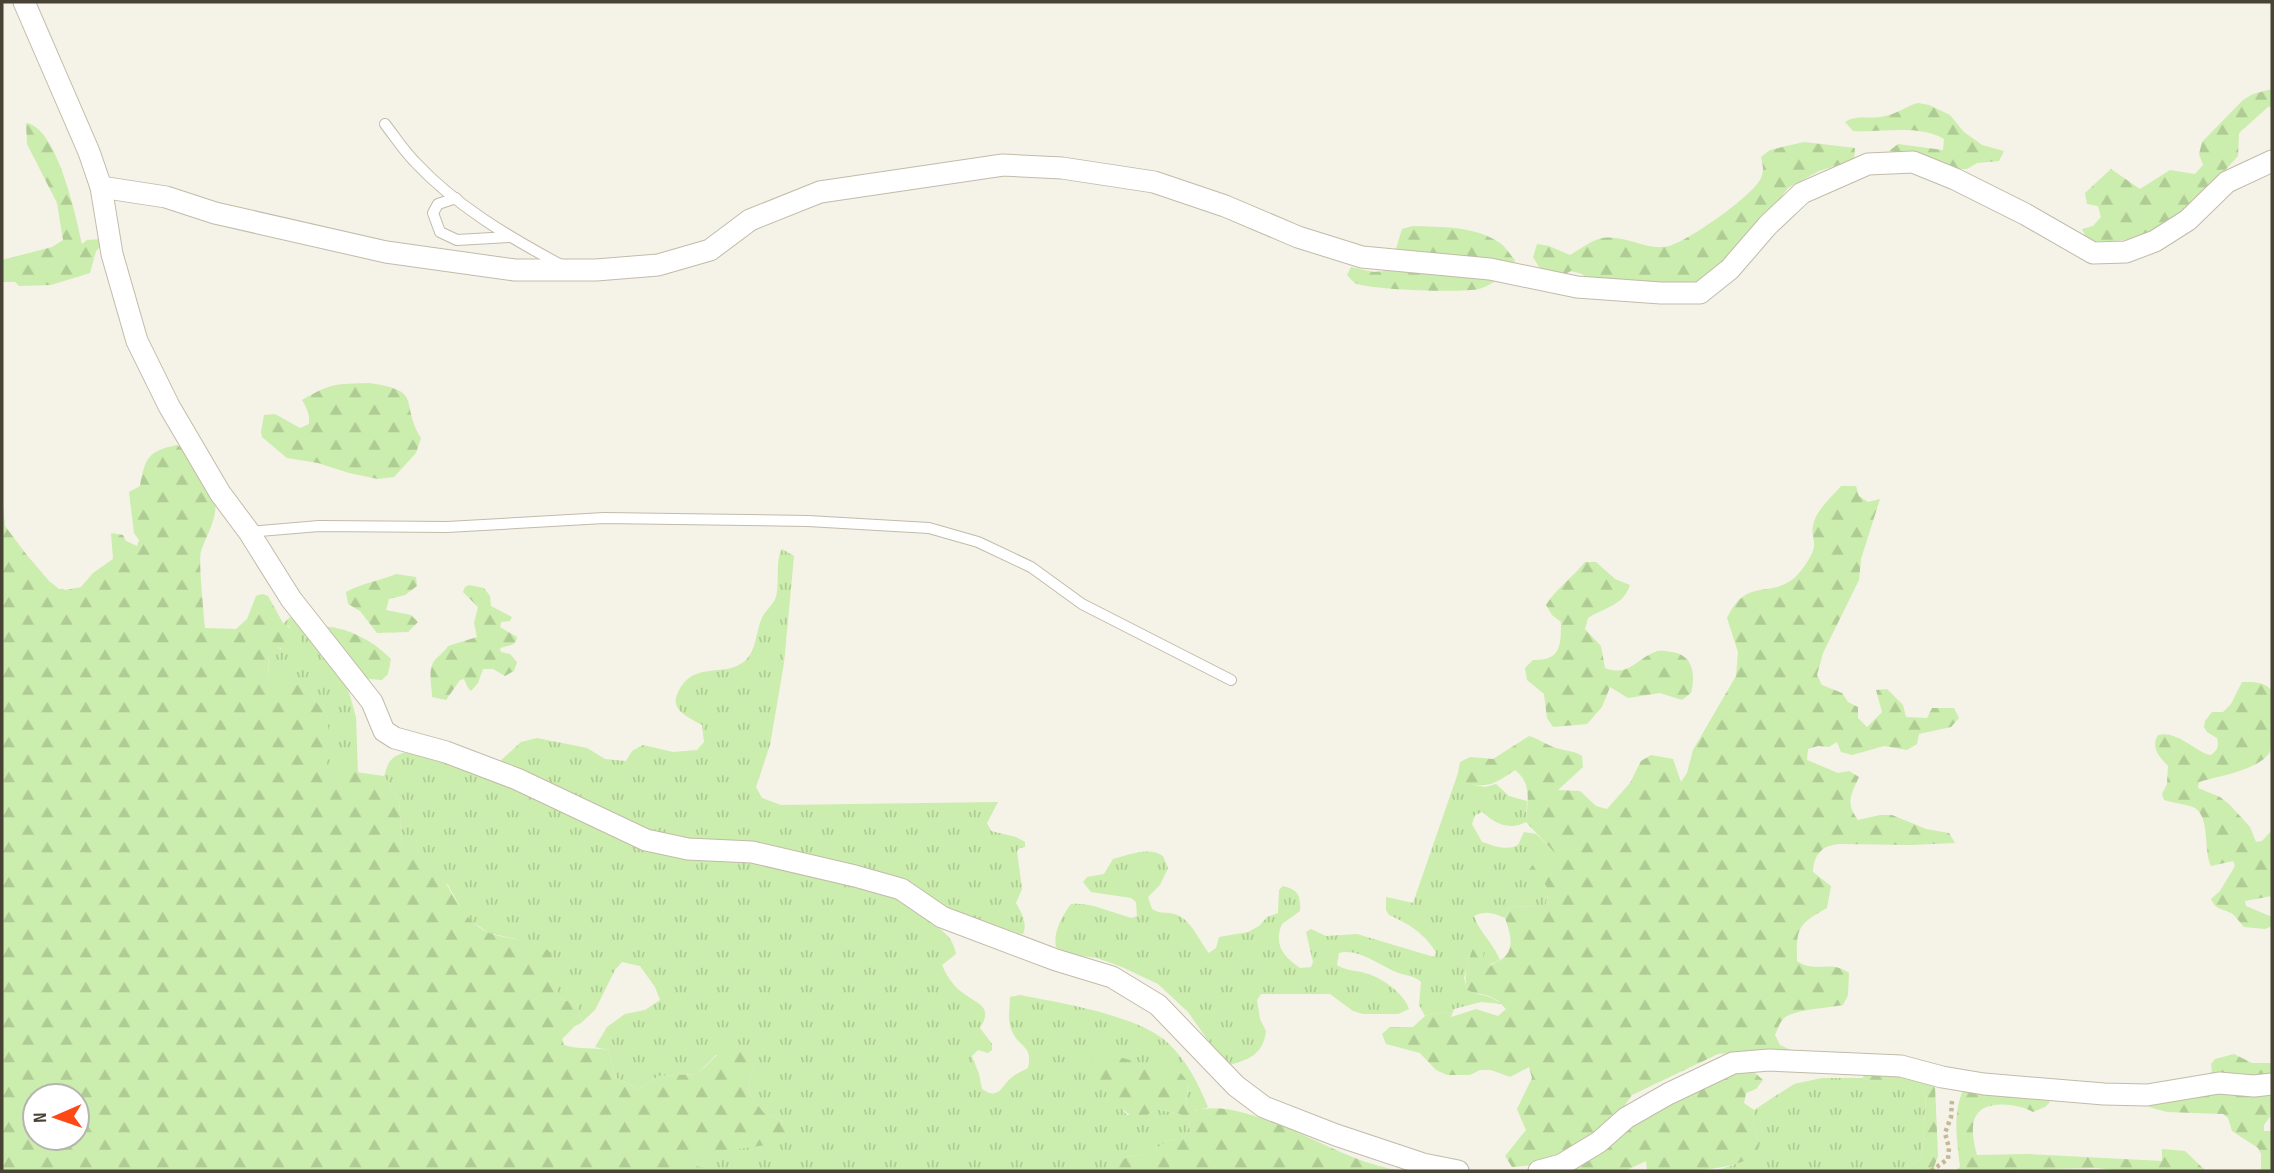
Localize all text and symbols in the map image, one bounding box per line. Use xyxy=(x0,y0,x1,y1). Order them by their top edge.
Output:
north arrow xyxy=(21,1082,91,1152)
text: N xyxy=(29,1112,52,1123)

